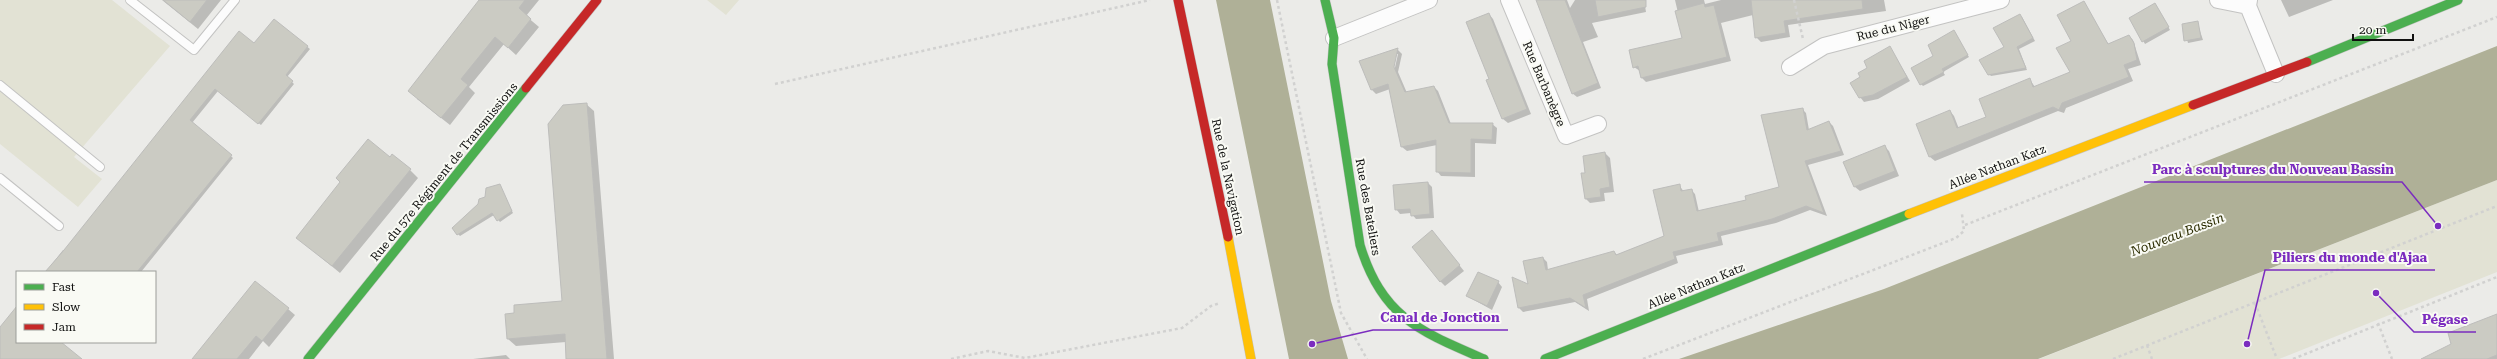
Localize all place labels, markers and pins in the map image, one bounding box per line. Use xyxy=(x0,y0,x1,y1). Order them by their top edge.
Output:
callout: Parc à sculptures du Nouveau Bassin xyxy=(2144,157,2402,182)
callout: Piliers du monde d'Ajaa xyxy=(2265,245,2435,270)
callout: Canal de Jonction xyxy=(1373,305,1508,330)
callout: Pégase xyxy=(2414,307,2476,332)

